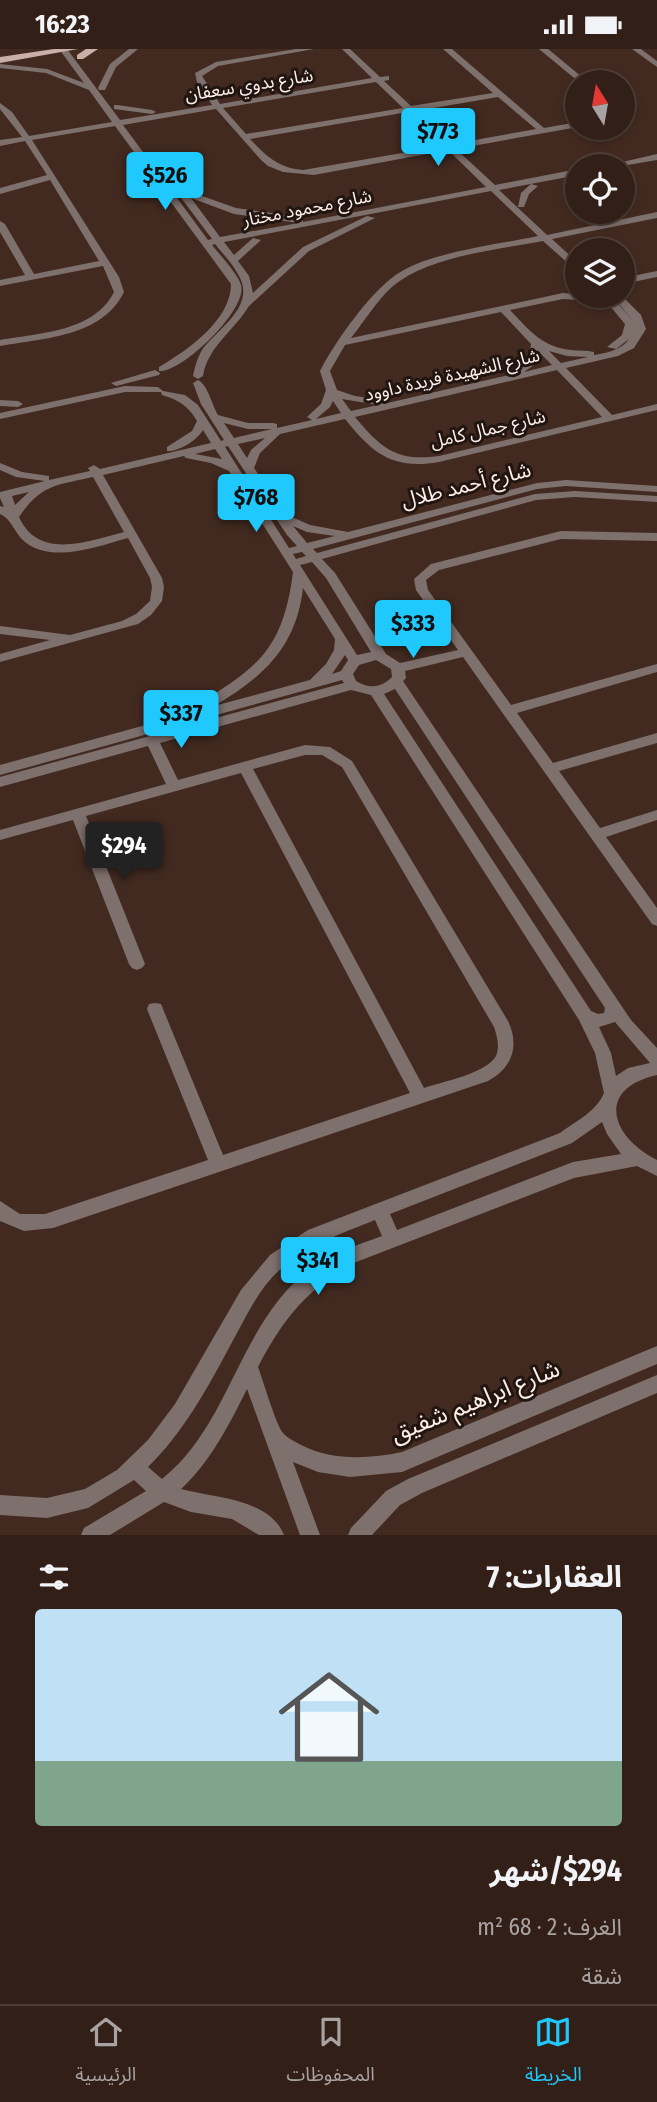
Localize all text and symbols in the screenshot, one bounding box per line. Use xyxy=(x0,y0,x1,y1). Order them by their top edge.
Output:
text: 16:23 xyxy=(35,9,90,40)
street label: شارع بدوي سعفان xyxy=(183,64,315,109)
north arrow xyxy=(565,70,635,140)
map controls xyxy=(565,70,635,308)
pin: $773 xyxy=(397,109,479,168)
text: $773 xyxy=(417,117,459,145)
pin: $526 xyxy=(124,153,206,212)
button: locate xyxy=(565,154,635,224)
text: $526 xyxy=(142,161,188,189)
street label: شارع محمود مختار xyxy=(239,185,374,234)
button: layers xyxy=(565,238,635,308)
street label: شارع الشهيدة فريدة داوود xyxy=(362,344,542,409)
street label: شارع جمال كامل xyxy=(428,405,548,456)
street label: شارع أحمد طلال xyxy=(398,456,534,516)
pin: $768 xyxy=(215,475,297,534)
text: $768 xyxy=(234,483,278,511)
pin: $333 xyxy=(372,601,454,660)
text: $333 xyxy=(391,609,435,637)
pin: $337 xyxy=(140,691,222,750)
text: $337 xyxy=(160,699,202,727)
pin: $294 xyxy=(83,823,165,882)
text: $294 xyxy=(101,831,147,859)
pin: $341 xyxy=(277,1237,359,1297)
text: $341 xyxy=(297,1246,339,1274)
street label: شارع ابراهيم شفيق xyxy=(386,1354,565,1450)
icon: filters xyxy=(35,1558,73,1596)
text: العقارات: 7 xyxy=(487,1559,622,1595)
icon: home xyxy=(266,1654,392,1780)
text: $294/شهر xyxy=(490,1853,622,1889)
text: الغرف: 2 · 68 m² xyxy=(477,1913,622,1941)
text: شقة xyxy=(581,1962,622,1990)
tab: الرئيسية xyxy=(75,2013,136,2095)
tab: المحفوظات xyxy=(287,2013,375,2095)
tab: الخريطة xyxy=(525,2013,582,2095)

